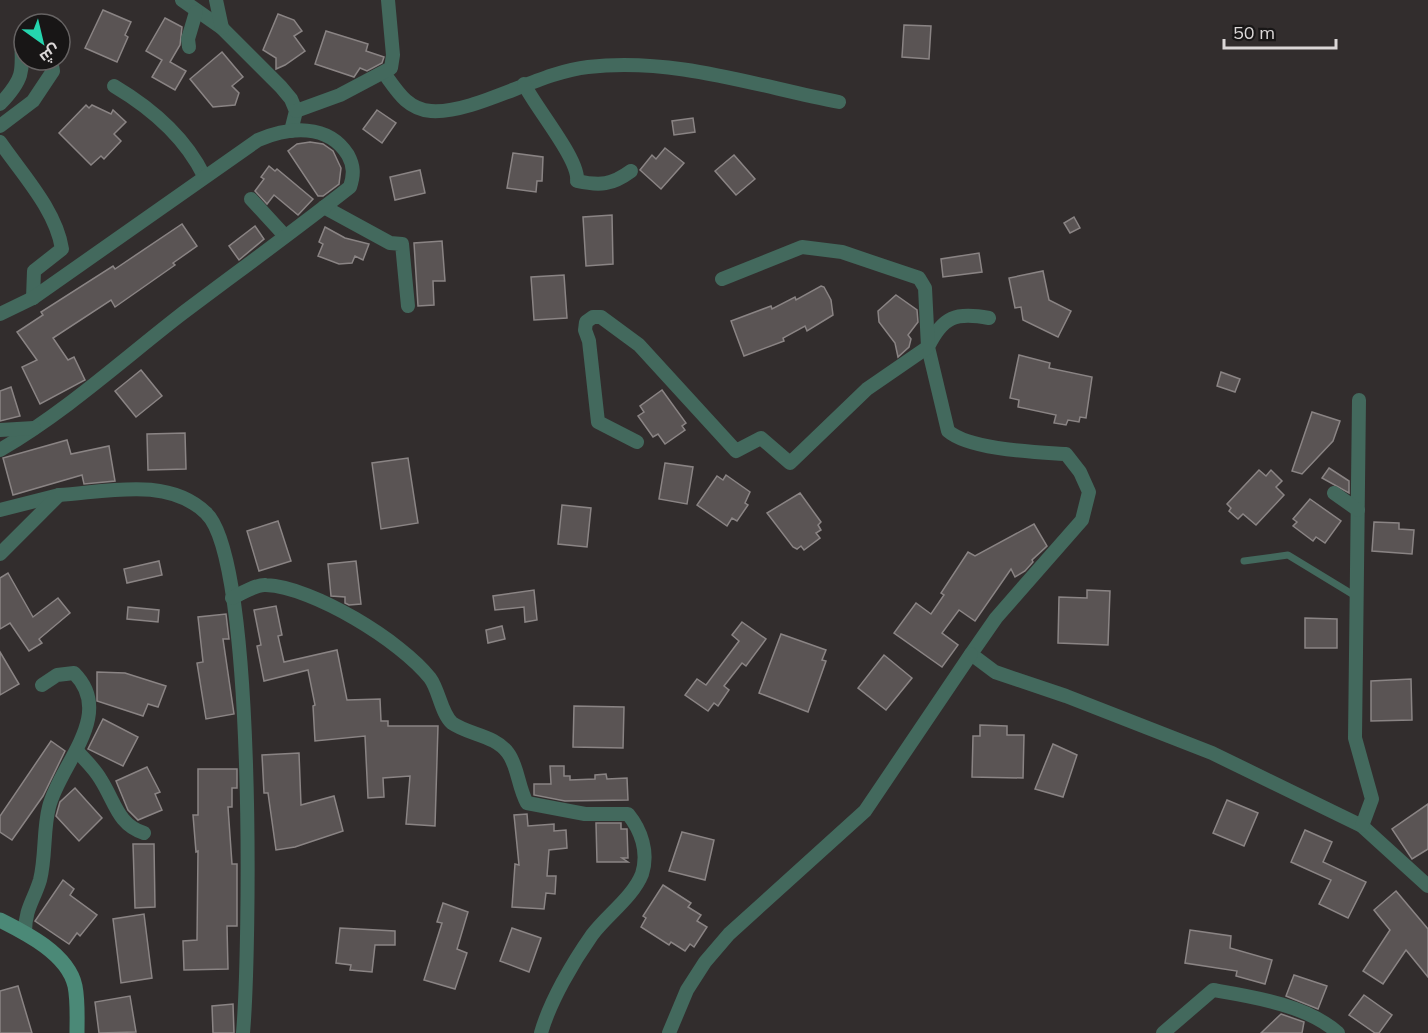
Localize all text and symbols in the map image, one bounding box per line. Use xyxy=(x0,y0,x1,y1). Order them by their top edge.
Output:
north arrow xyxy=(12,12,72,72)
scale bar xyxy=(1224,12,1336,50)
text: 50 m xyxy=(1233,21,1275,44)
text: ش xyxy=(36,40,64,68)

